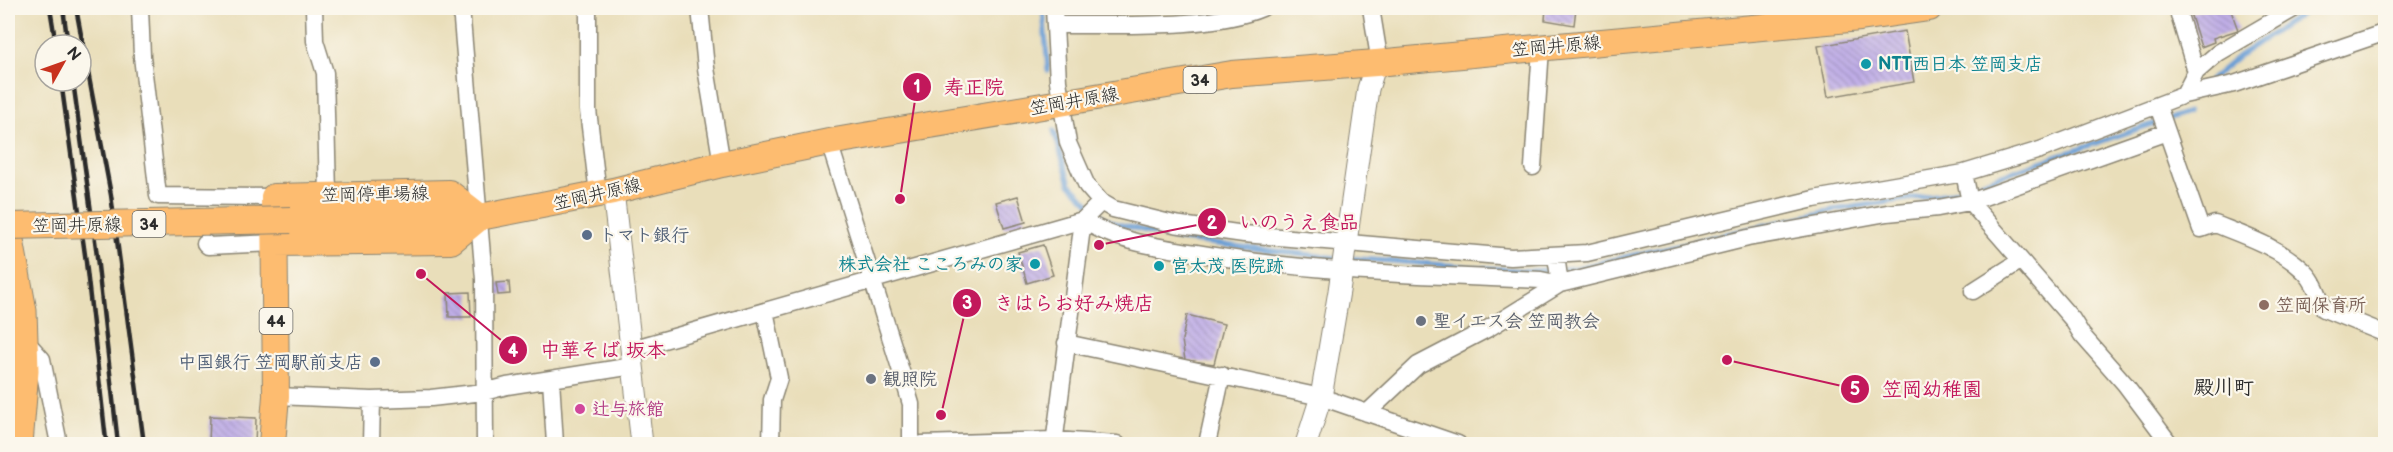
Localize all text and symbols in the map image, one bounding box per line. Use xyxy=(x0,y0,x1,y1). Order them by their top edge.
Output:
street label: 笠岡井原線 xyxy=(1510,32,1602,61)
north arrow xyxy=(33,33,93,93)
text: N xyxy=(62,44,84,65)
place label: NTT西日本 笠岡支店 xyxy=(1878,54,2043,75)
marker: NTT西日本 笠岡支店 xyxy=(1859,57,1873,71)
road number: 34 xyxy=(1184,67,1216,93)
callout: 寿正院 xyxy=(902,68,1016,106)
text: 寿正院 xyxy=(944,76,1004,100)
text: 1 xyxy=(913,77,921,98)
street label: 笠岡井原線 xyxy=(1028,83,1120,120)
street label: 笠岡井原線 xyxy=(551,174,643,215)
street label: 笠岡停車場線 xyxy=(321,183,429,206)
callout: いのうえ食品 xyxy=(1197,203,1371,241)
road number: 34 xyxy=(132,211,166,237)
text: いのうえ食品 xyxy=(1239,211,1359,235)
text: 2 xyxy=(1207,213,1218,234)
street label: 笠岡井原線 xyxy=(32,214,122,237)
place label: トマト銀行 xyxy=(599,225,689,246)
marker: トマト銀行 xyxy=(580,228,594,242)
place label: 株式会社 こころみの家 xyxy=(838,254,1023,275)
place label: 宮太茂 医院跡 xyxy=(1171,256,1284,277)
marker: 株式会社 こころみの家 xyxy=(1028,257,1042,271)
marker: 宮太茂 医院跡 xyxy=(1152,259,1166,273)
callout: きはらお好み焼店 xyxy=(952,284,1166,322)
text: きはらお好み焼店 xyxy=(994,292,1154,316)
text: 3 xyxy=(962,293,972,314)
place label: 笠岡保育所 xyxy=(2276,295,2366,316)
marker: 笠岡保育所 xyxy=(2257,298,2271,312)
road number: 44 xyxy=(260,308,292,334)
place label: 聖イエス会 笠岡教会 xyxy=(1433,311,1600,332)
marker: 聖イエス会 笠岡教会 xyxy=(1414,314,1428,328)
callout: 中華そば 坂本 xyxy=(498,331,678,369)
text: 中華そば 坂本 xyxy=(540,339,666,363)
text: 4 xyxy=(508,341,519,362)
place label: 中国銀行 笠岡駅前支店 xyxy=(178,352,363,373)
marker: 中国銀行 笠岡駅前支店 xyxy=(368,355,382,369)
place label: 観照院 xyxy=(883,369,937,390)
callout: 笠岡幼稚園 xyxy=(1840,370,1994,408)
marker: 観照院 xyxy=(864,372,878,386)
district label: 殿川町 xyxy=(2194,376,2254,400)
text: 笠岡幼稚園 xyxy=(1882,378,1982,402)
text: 5 xyxy=(1850,379,1860,400)
place label: 辻与旅館 xyxy=(592,399,664,420)
marker: 辻与旅館 xyxy=(573,402,587,416)

